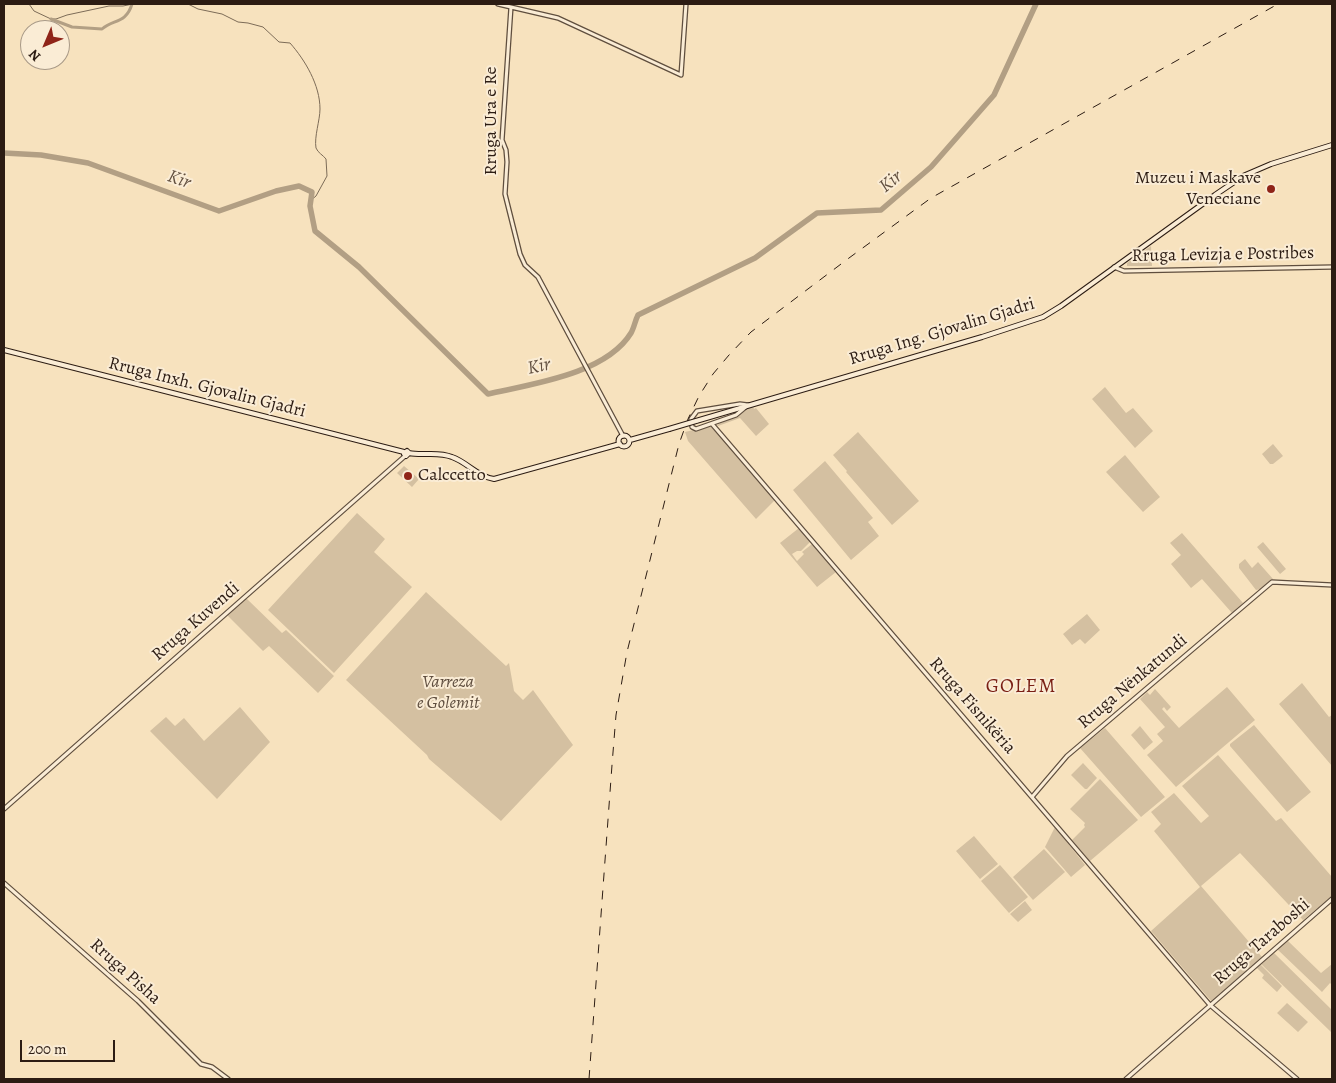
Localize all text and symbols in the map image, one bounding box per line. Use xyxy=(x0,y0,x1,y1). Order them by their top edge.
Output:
north arrow xyxy=(20,20,70,70)
text: N xyxy=(24,45,45,66)
street label: Rruga Ura e Re xyxy=(481,67,503,175)
water label: Kir xyxy=(164,165,194,195)
water label: Kir xyxy=(875,166,907,198)
place label: Muzeu i Maskave Veneciane xyxy=(1135,168,1261,210)
marker: Muzeu i Maskave Veneciane xyxy=(1265,183,1277,195)
street label: Rruga Levizja e Postribes xyxy=(1132,243,1314,267)
street label: Rruga Ing. Gjovalin Gjadri xyxy=(846,293,1038,371)
street label: Rruga Inxh. Gjovalin Gjadri xyxy=(106,353,308,423)
water label: Kir xyxy=(525,353,553,381)
place label: Calccetto xyxy=(418,465,486,487)
marker: Calccetto xyxy=(402,470,414,482)
street label: Rruga Kuvendi xyxy=(148,578,244,666)
street label: Rruga Nënkatundi xyxy=(1074,630,1192,734)
street label: Rruga Fisnikëria xyxy=(924,653,1020,759)
park label: Varreza e Golemit xyxy=(417,672,479,714)
district label: GOLEM xyxy=(985,675,1057,699)
street label: Rruga Taraboshi xyxy=(1209,894,1315,990)
street label: Rruga Pisha xyxy=(85,934,165,1010)
scale bar xyxy=(22,1030,118,1062)
text: 200 m xyxy=(28,1039,67,1059)

